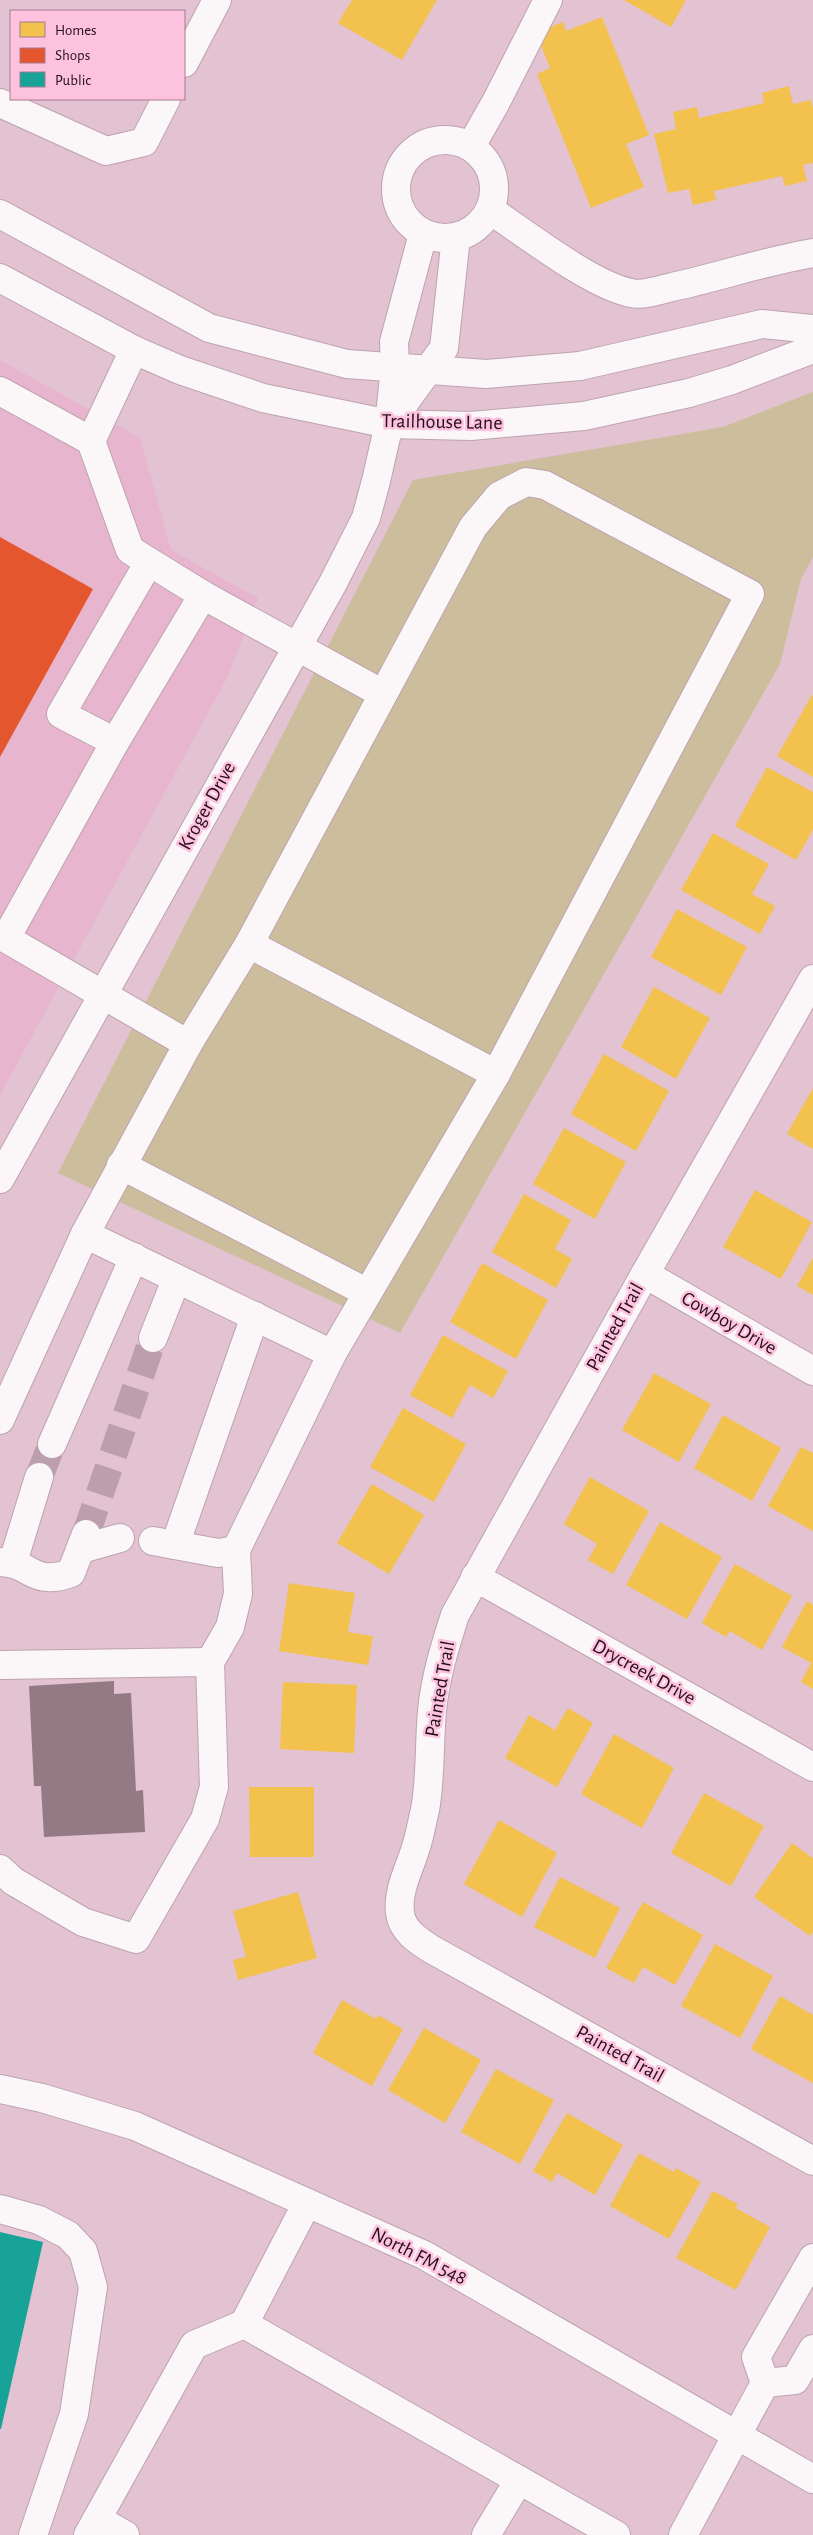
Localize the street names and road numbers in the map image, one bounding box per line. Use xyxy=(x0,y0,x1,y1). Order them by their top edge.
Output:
street label: Trailhouse Lane xyxy=(381,411,503,433)
street label: Kroger Drive xyxy=(175,759,239,853)
street label: Painted Trail xyxy=(583,1280,647,1374)
street label: Cowboy Drive xyxy=(678,1288,780,1358)
street label: Drycreek Drive xyxy=(589,1636,699,1708)
street label: Painted Trail xyxy=(422,1639,458,1739)
street label: Painted Trail xyxy=(573,2022,667,2086)
street label: North FM 548 xyxy=(368,2223,470,2289)

